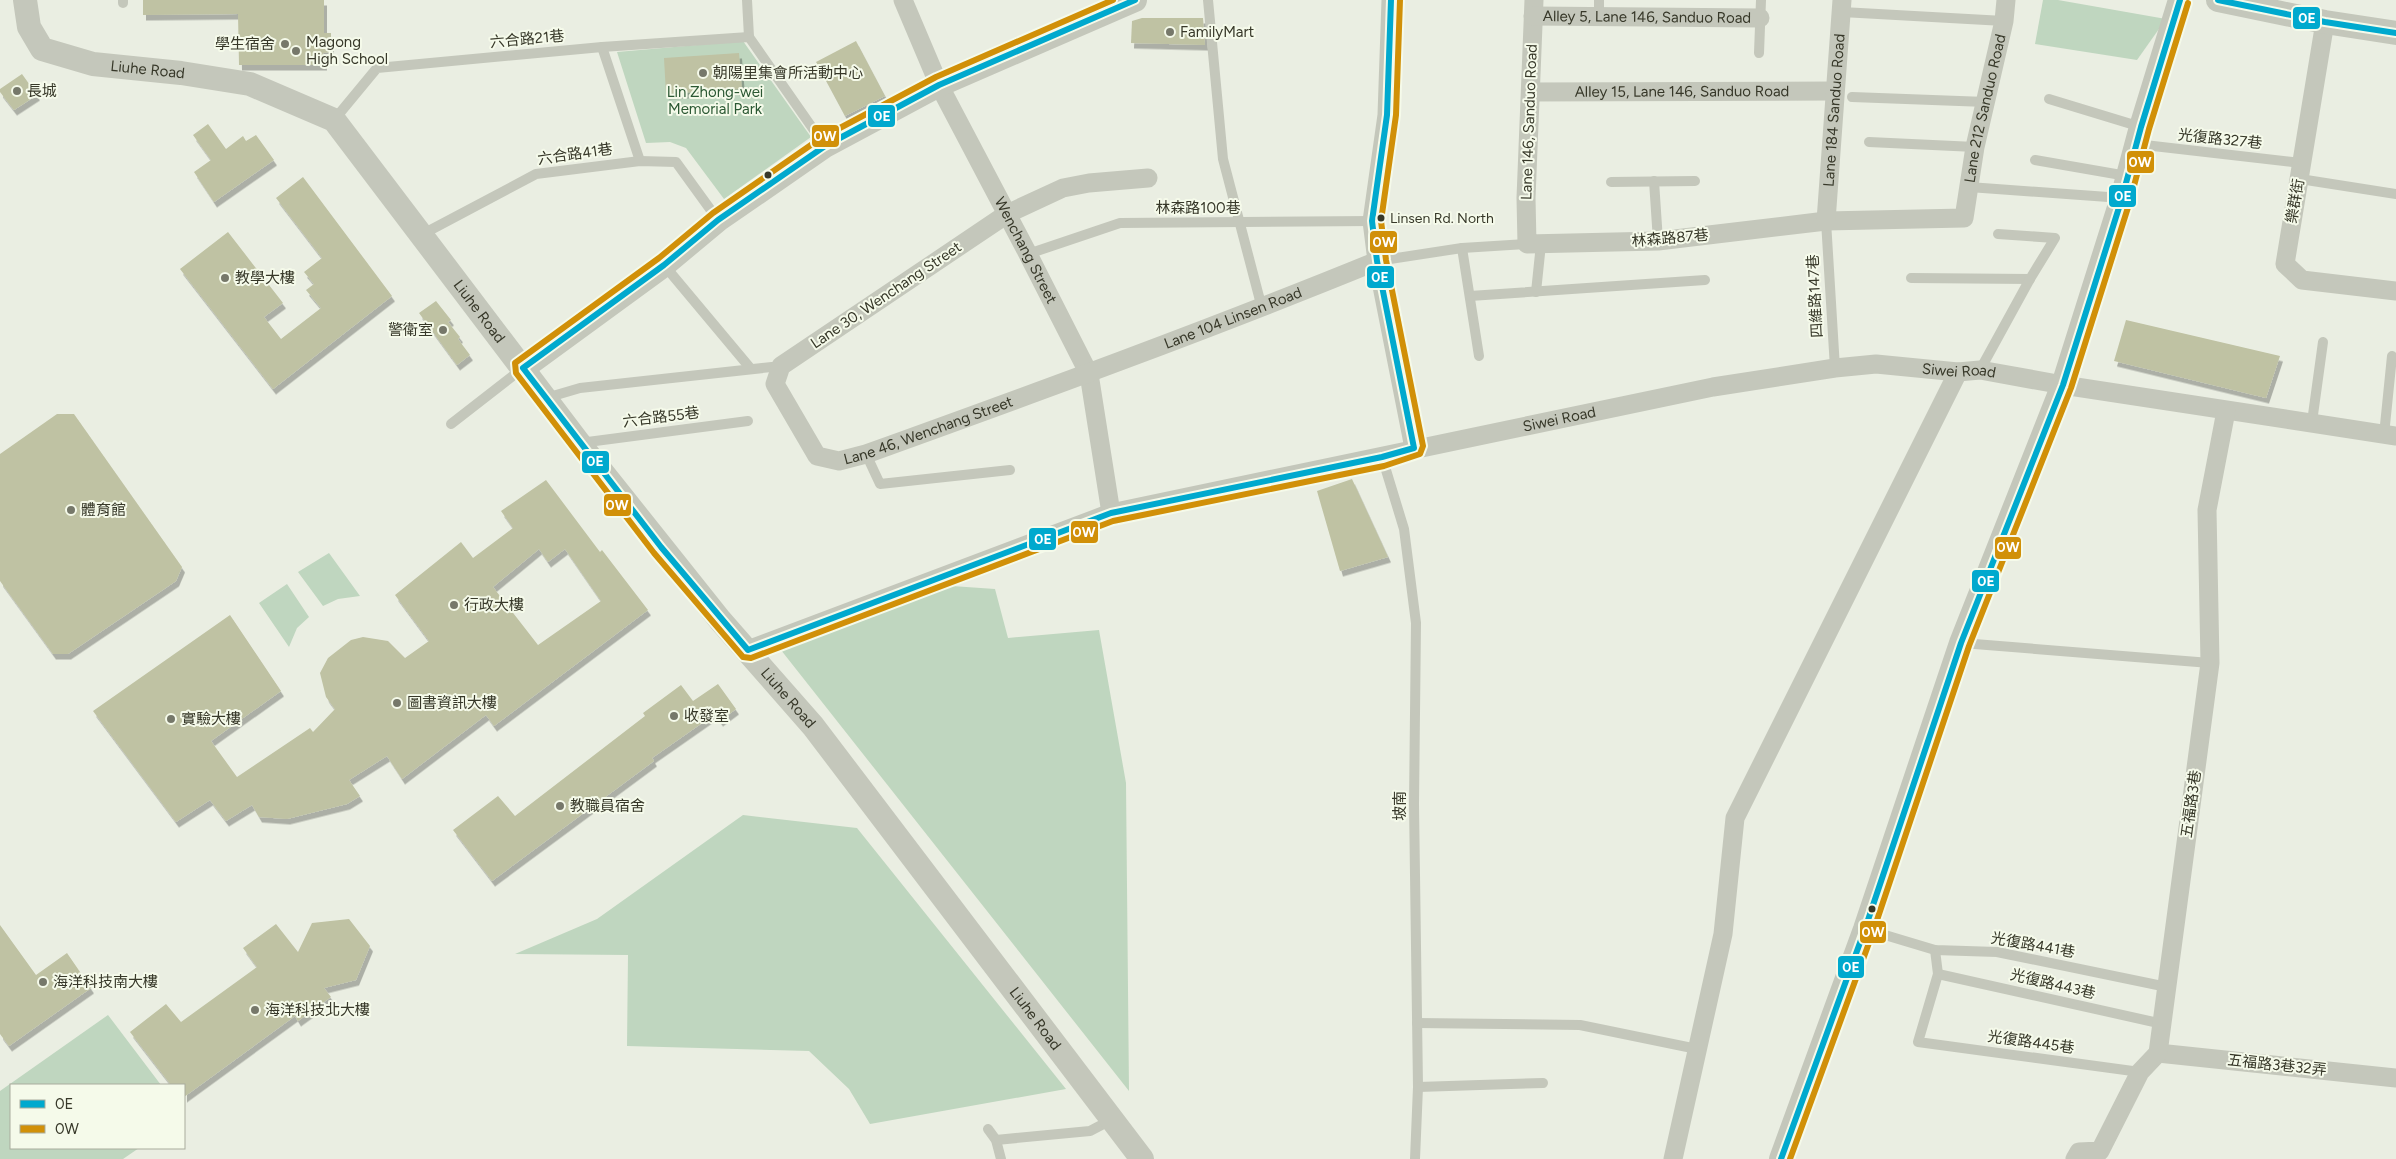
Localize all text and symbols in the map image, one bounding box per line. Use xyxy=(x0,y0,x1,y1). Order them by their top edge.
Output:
line badge: 0E xyxy=(2292,6,2321,30)
street label: Alley 5, Lane 146, Sanduo Road xyxy=(1543,7,1751,27)
text: 0E xyxy=(2298,10,2316,27)
place label: FamilyMart xyxy=(1180,23,1255,41)
marker: FamilyMart xyxy=(1164,26,1176,38)
street label: 六合路21巷 xyxy=(489,27,565,51)
street label: Lane 212 Sanduo Road xyxy=(1961,32,2010,184)
place label: Magong High School xyxy=(306,33,388,68)
street label: Lane 184 Sanduo Road xyxy=(1819,33,1849,188)
place label: 學生宿舍 xyxy=(215,35,275,53)
marker: 學生宿舍 xyxy=(279,38,291,50)
street label: Lane 146, Sanduo Road xyxy=(1517,44,1541,200)
marker: Magong High School xyxy=(290,45,302,57)
street label: Liuhe Road xyxy=(110,57,186,82)
place label: 朝陽里集會所活動中心 xyxy=(713,64,863,82)
marker: 朝陽里集會所活動中心 xyxy=(697,67,709,79)
place label: 長城 xyxy=(27,82,57,100)
street label: Alley 15, Lane 146, Sanduo Road xyxy=(1575,82,1789,101)
park label: Lin Zhong-wei Memorial Park xyxy=(667,83,763,118)
marker: 長城 xyxy=(11,85,23,97)
line badge: 0E xyxy=(867,104,896,128)
text: 0E xyxy=(873,108,891,125)
line badge: 0W xyxy=(811,124,840,148)
street label: 光復路327巷 xyxy=(2177,126,2263,152)
text: 0W xyxy=(814,128,837,145)
street label: 六合路41巷 xyxy=(536,140,614,168)
line badge: 0W xyxy=(2126,150,2155,174)
text: 0W xyxy=(2129,154,2152,171)
unlabelled marker xyxy=(763,170,773,180)
street label: 樂群街 xyxy=(2282,177,2308,225)
line badge: 0E xyxy=(2108,184,2137,208)
text: 0E xyxy=(2114,188,2132,205)
street label: Wenchang Street xyxy=(991,194,1061,307)
street label: 林森路100巷 xyxy=(1155,199,1241,217)
place label: Linsen Rd. North xyxy=(1390,210,1494,227)
marker: Linsen Rd. North xyxy=(1376,213,1386,223)
street label: 林森路87巷 xyxy=(1631,226,1709,250)
line badge: 0W xyxy=(1369,230,1398,254)
text: 0W xyxy=(1373,234,1396,251)
street label: Lane 30, Wenchang Street xyxy=(807,238,965,352)
street label: 四維路147巷 xyxy=(1804,254,1826,338)
line badge: 0E xyxy=(1366,265,1395,289)
place label: 教學大樓 xyxy=(235,269,295,287)
text: 0E xyxy=(1371,269,1389,286)
marker: 教學大樓 xyxy=(219,272,231,284)
street label: Liuhe Road xyxy=(450,276,509,347)
street label: Lane 104 Linsen Road xyxy=(1162,283,1304,353)
place label: 警衛室 xyxy=(388,321,433,339)
marker: 警衛室 xyxy=(437,324,449,336)
street label: Siwei Road xyxy=(1921,360,1997,382)
street label: Lane 46, Wenchang Street xyxy=(842,392,1016,468)
street label: 六合路55巷 xyxy=(622,403,700,431)
street label: Siwei Road xyxy=(1521,403,1597,436)
line badge: 0E xyxy=(581,450,610,474)
text: 0E xyxy=(586,453,604,470)
line badge: 0W xyxy=(603,493,632,517)
text: 0W xyxy=(606,497,629,514)
place label: 體育館 xyxy=(81,501,126,519)
marker: 體育館 xyxy=(65,504,77,516)
line badge: 0W xyxy=(1070,520,1099,544)
text: 0W xyxy=(1073,524,1096,541)
line badge: 0E xyxy=(1028,527,1057,551)
text: 0E xyxy=(1034,531,1052,548)
line badge: 0W xyxy=(1994,536,2022,560)
text: 0W xyxy=(1997,539,2020,556)
line badge: 0E xyxy=(1971,569,2000,593)
text: 0E xyxy=(1977,573,1995,590)
place label: 行政大樓 xyxy=(464,596,524,614)
marker: 行政大樓 xyxy=(448,599,460,611)
street label: Liuhe Road xyxy=(757,664,820,732)
place label: 圖書資訊大樓 xyxy=(407,694,497,712)
marker: 圖書資訊大樓 xyxy=(391,697,403,709)
place label: 收發室 xyxy=(684,707,729,725)
place label: 實驗大樓 xyxy=(181,710,241,728)
marker: 收發室 xyxy=(668,710,680,722)
marker: 實驗大樓 xyxy=(165,713,177,725)
street label: 五福路3巷 xyxy=(2177,769,2205,839)
street label: 坡南 xyxy=(1391,791,1409,821)
place label: 教職員宿舍 xyxy=(570,797,645,815)
marker: 教職員宿舍 xyxy=(554,800,566,812)
unlabelled marker xyxy=(1867,904,1877,914)
line badge: 0W xyxy=(1859,920,1887,944)
text: 0W xyxy=(1862,924,1885,941)
street label: 光復路441巷 xyxy=(1990,929,2076,961)
line badge: 0E xyxy=(1837,955,1865,979)
text: 0E xyxy=(1842,959,1860,976)
street label: 光復路443巷 xyxy=(2009,965,2097,1003)
place label: 海洋科技南大樓 xyxy=(53,973,158,991)
marker: 海洋科技南大樓 xyxy=(37,976,49,988)
street label: Liuhe Road xyxy=(1006,984,1065,1054)
place label: 海洋科技北大樓 xyxy=(265,1001,370,1019)
marker: 海洋科技北大樓 xyxy=(249,1004,261,1016)
street label: 光復路445巷 xyxy=(1987,1027,2075,1057)
street label: 五福路3巷32弄 xyxy=(2226,1051,2328,1079)
legend xyxy=(10,1084,185,1149)
text: 0E xyxy=(55,1095,74,1113)
text: 0W xyxy=(55,1120,80,1138)

